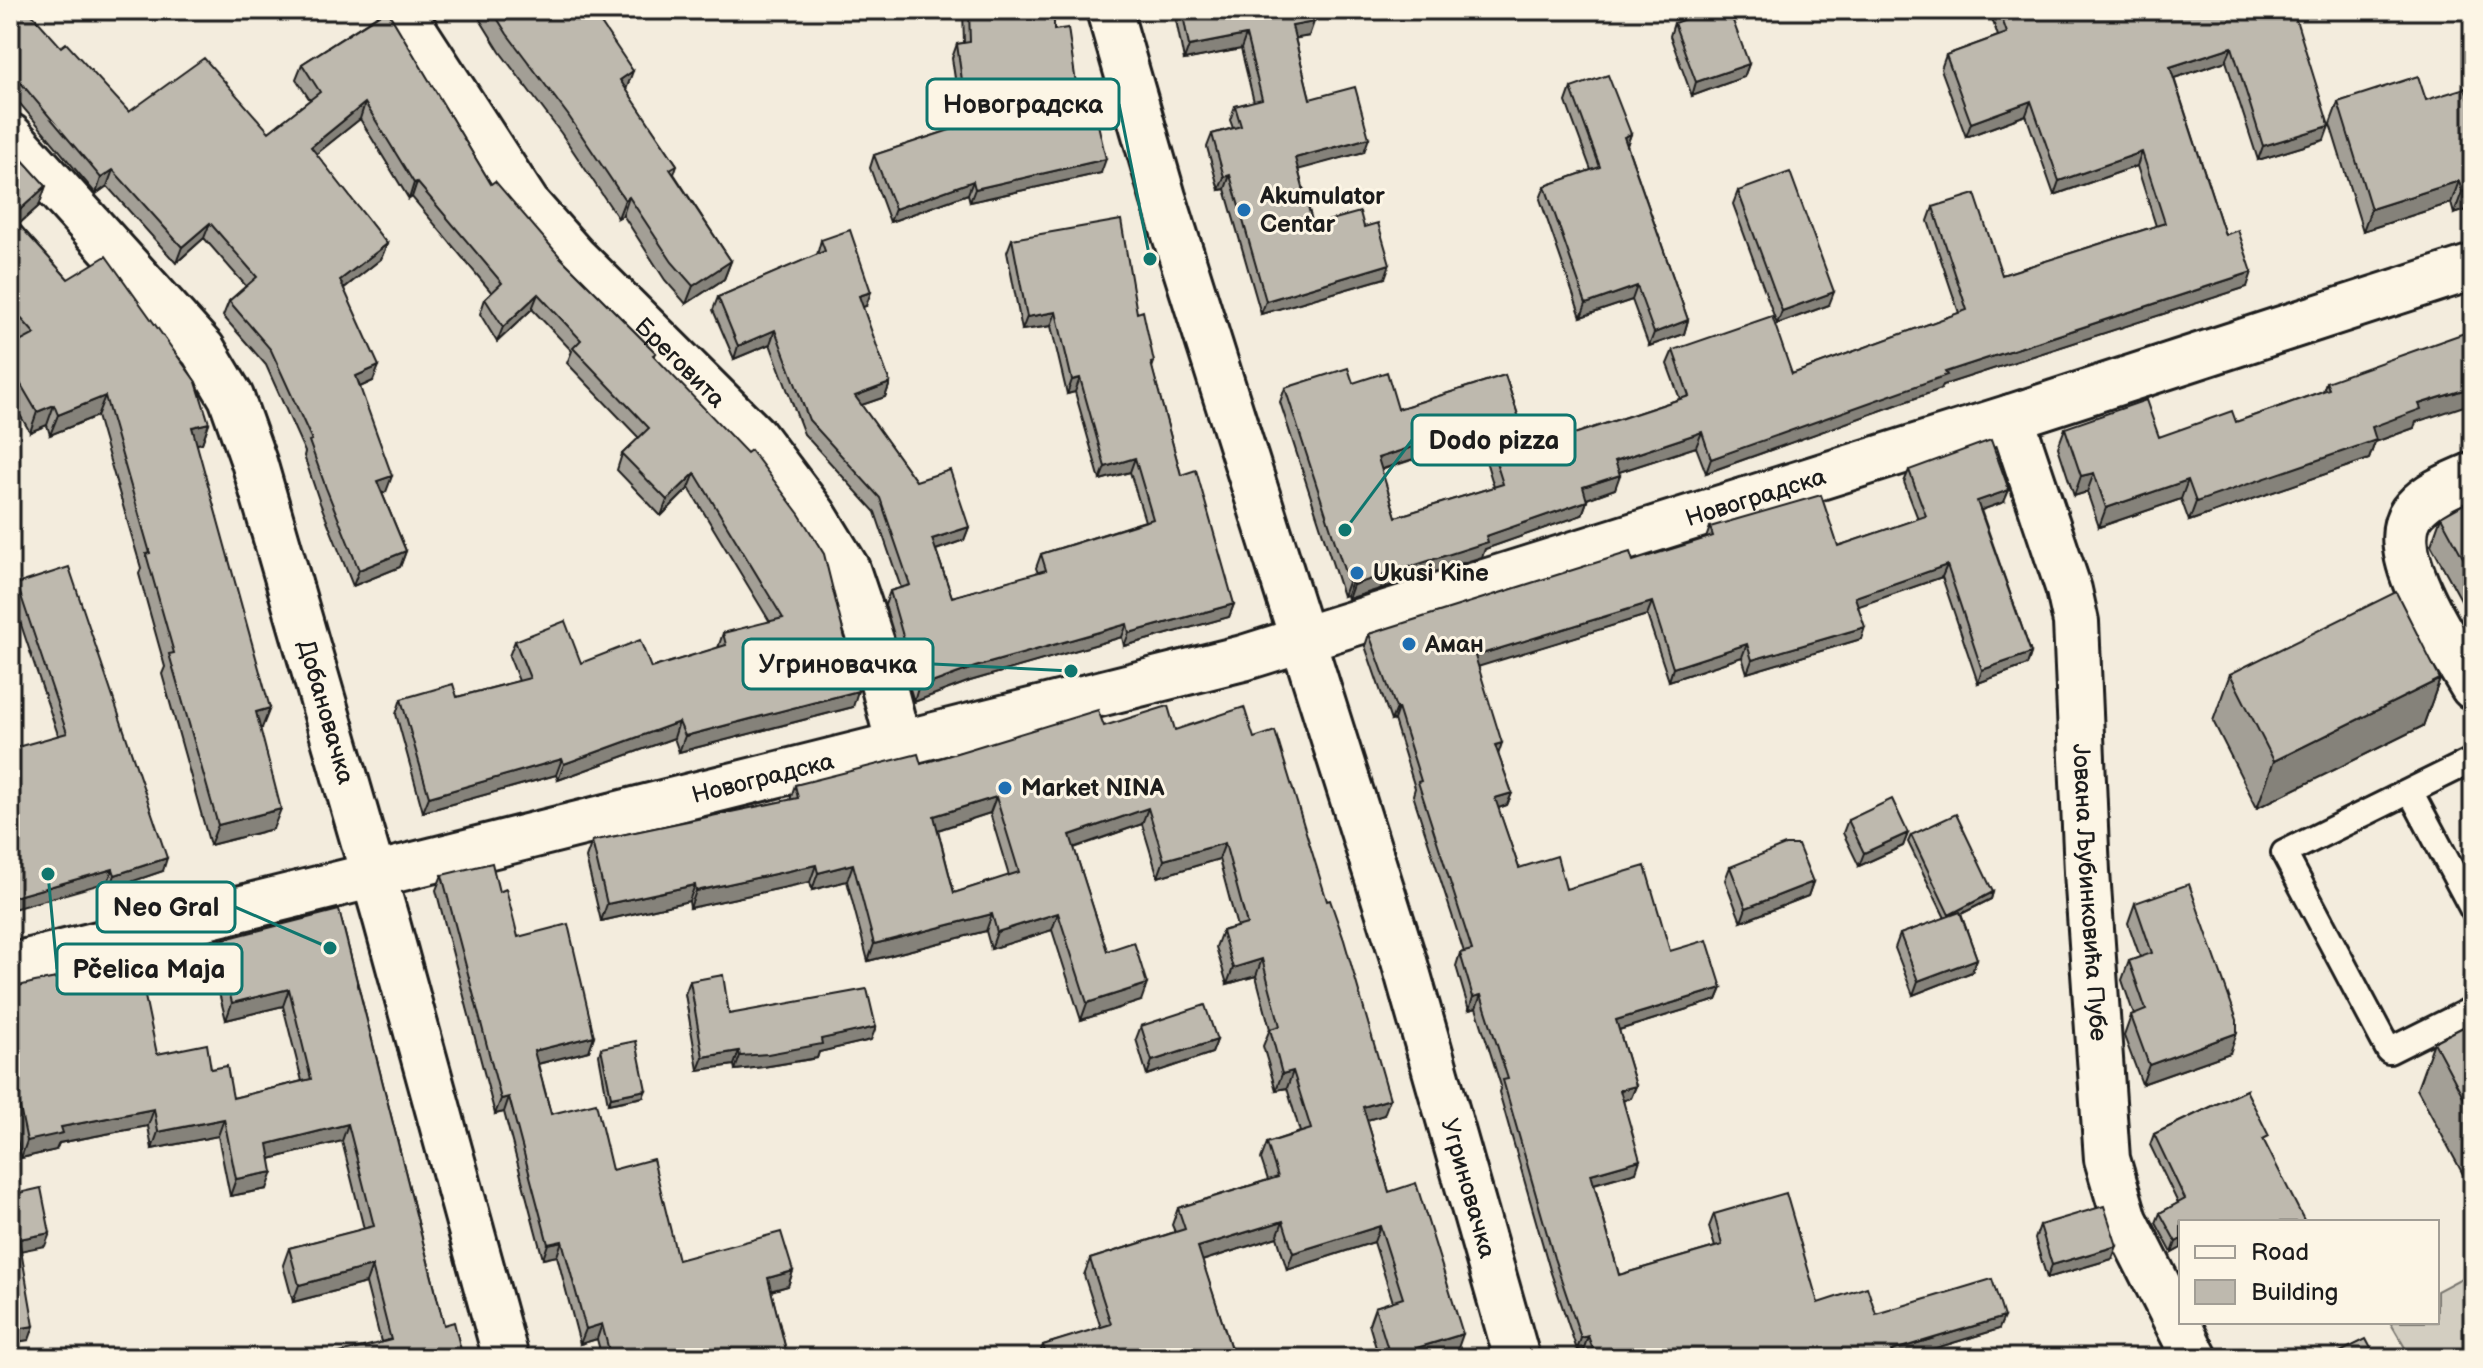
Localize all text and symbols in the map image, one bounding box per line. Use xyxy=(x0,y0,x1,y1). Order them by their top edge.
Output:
callout: Новоградска xyxy=(927,79,1119,129)
text: Новоградска xyxy=(943,90,1104,121)
place label: Akumulator Centar xyxy=(1259,182,1385,239)
marker: Akumulator Centar xyxy=(1235,201,1253,219)
street label: Бреговита xyxy=(629,312,731,414)
callout: Dodo pizza xyxy=(1412,415,1575,465)
text: Dodo pizza xyxy=(1428,426,1560,457)
street label: Новоградска xyxy=(1682,462,1829,533)
place label: Ukusi Kine xyxy=(1373,559,1489,588)
marker: Ukusi Kine xyxy=(1348,564,1366,582)
place label: Аман xyxy=(1424,630,1484,659)
marker: Аман xyxy=(1400,635,1418,653)
street label: Добановачка xyxy=(292,636,361,787)
callout: Угриновачка xyxy=(743,639,933,689)
text: Угриновачка xyxy=(759,650,918,681)
street label: Јована Љубинковића Пубе xyxy=(2067,743,2113,1042)
street label: Новоградска xyxy=(689,746,837,810)
place label: Market NINA xyxy=(1021,774,1165,803)
marker: Market NINA xyxy=(996,779,1014,797)
callout: Neo Gral xyxy=(97,882,235,932)
text: Neo Gral xyxy=(113,893,219,924)
callout: Pčelica Maja xyxy=(57,944,242,994)
text: Pčelica Maja xyxy=(73,955,225,986)
street label: Угриновачка xyxy=(1435,1115,1502,1261)
legend xyxy=(2179,1220,2439,1324)
text: Road xyxy=(2251,1238,2309,1267)
text: Building xyxy=(2251,1278,2338,1307)

